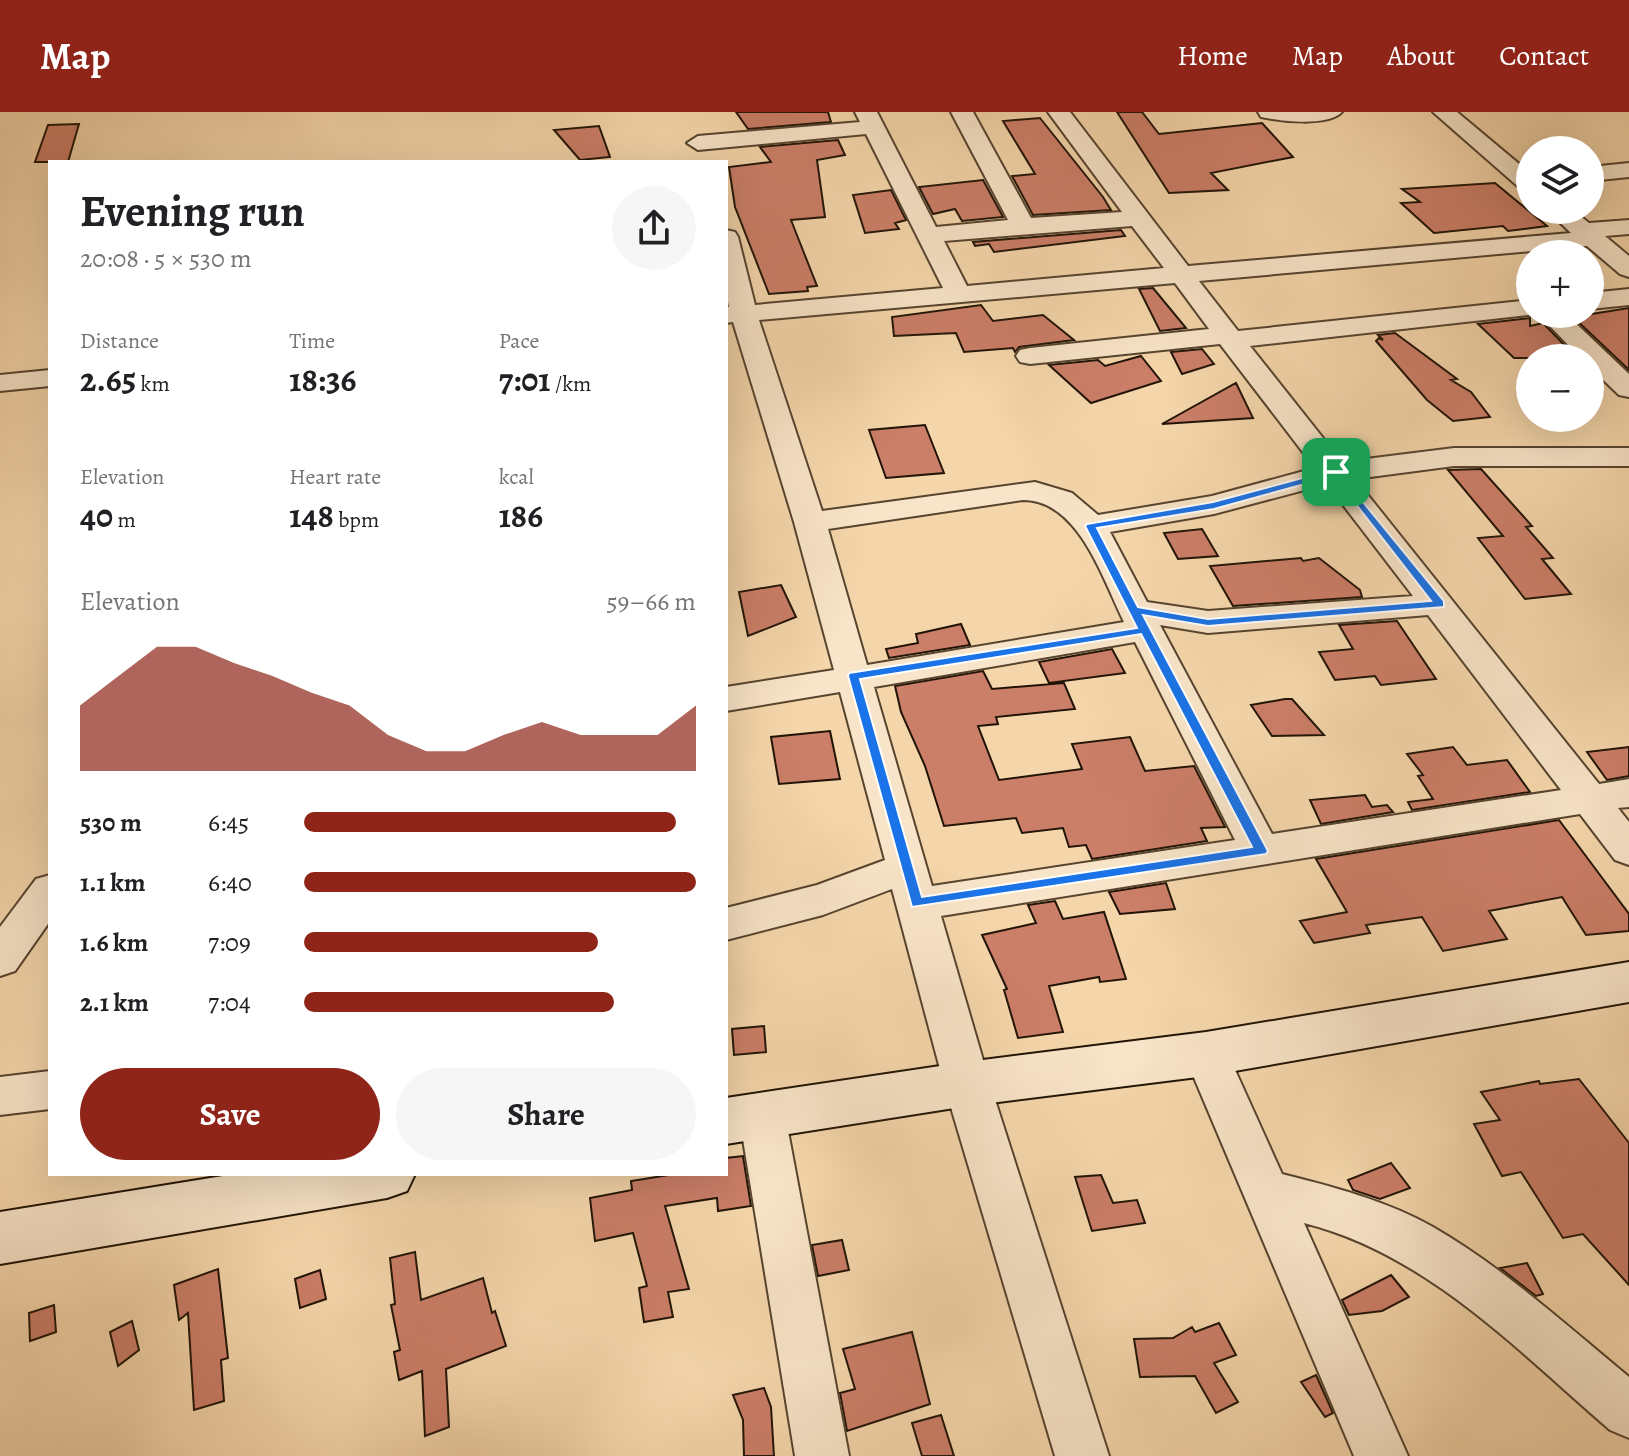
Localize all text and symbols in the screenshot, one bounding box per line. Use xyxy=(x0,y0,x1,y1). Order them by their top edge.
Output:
text: Map xyxy=(40,30,110,82)
text: Home xyxy=(1177,37,1248,75)
text: Map xyxy=(1292,37,1343,75)
text: About xyxy=(1387,37,1455,75)
text: Contact xyxy=(1499,37,1589,75)
map controls xyxy=(1516,136,1604,432)
button: layers xyxy=(1516,136,1604,224)
text: Evening run xyxy=(80,181,305,241)
button: share xyxy=(612,186,696,270)
button: + xyxy=(1516,240,1604,328)
text: 20:08 · 5 × 530 m xyxy=(80,241,252,276)
text: Distance xyxy=(80,326,159,356)
text: Time xyxy=(289,326,335,356)
text: Pace xyxy=(499,326,539,356)
button: − xyxy=(1516,344,1604,432)
text: 2.65 xyxy=(80,356,136,403)
text: 18:36 xyxy=(289,356,356,403)
text: 7:01 xyxy=(499,356,551,403)
text: km xyxy=(136,369,170,399)
text: /km xyxy=(551,369,591,399)
pin xyxy=(1302,438,1370,506)
icon: arrive xyxy=(1314,450,1358,494)
text: Elevation xyxy=(80,462,164,492)
text: Heart rate xyxy=(289,462,381,492)
text: kcal xyxy=(499,462,534,492)
text: 40 xyxy=(80,492,113,539)
text: 148 xyxy=(289,492,334,539)
text: 186 xyxy=(499,492,543,539)
text: m xyxy=(113,505,136,535)
text: bpm xyxy=(334,505,379,535)
text: Elevation xyxy=(80,584,180,619)
text: 59–66 m xyxy=(606,584,696,619)
text: 530 m xyxy=(80,805,142,840)
text: 6:45 xyxy=(208,805,249,840)
text: 1.1 km xyxy=(80,865,146,900)
text: 6:40 xyxy=(208,865,252,900)
text: 1.6 km xyxy=(80,925,148,960)
text: 7:09 xyxy=(208,925,251,960)
text: 2.1 km xyxy=(80,985,149,1020)
text: 7:04 xyxy=(208,985,251,1020)
button: Save xyxy=(80,1068,380,1160)
button: Share xyxy=(396,1068,696,1160)

